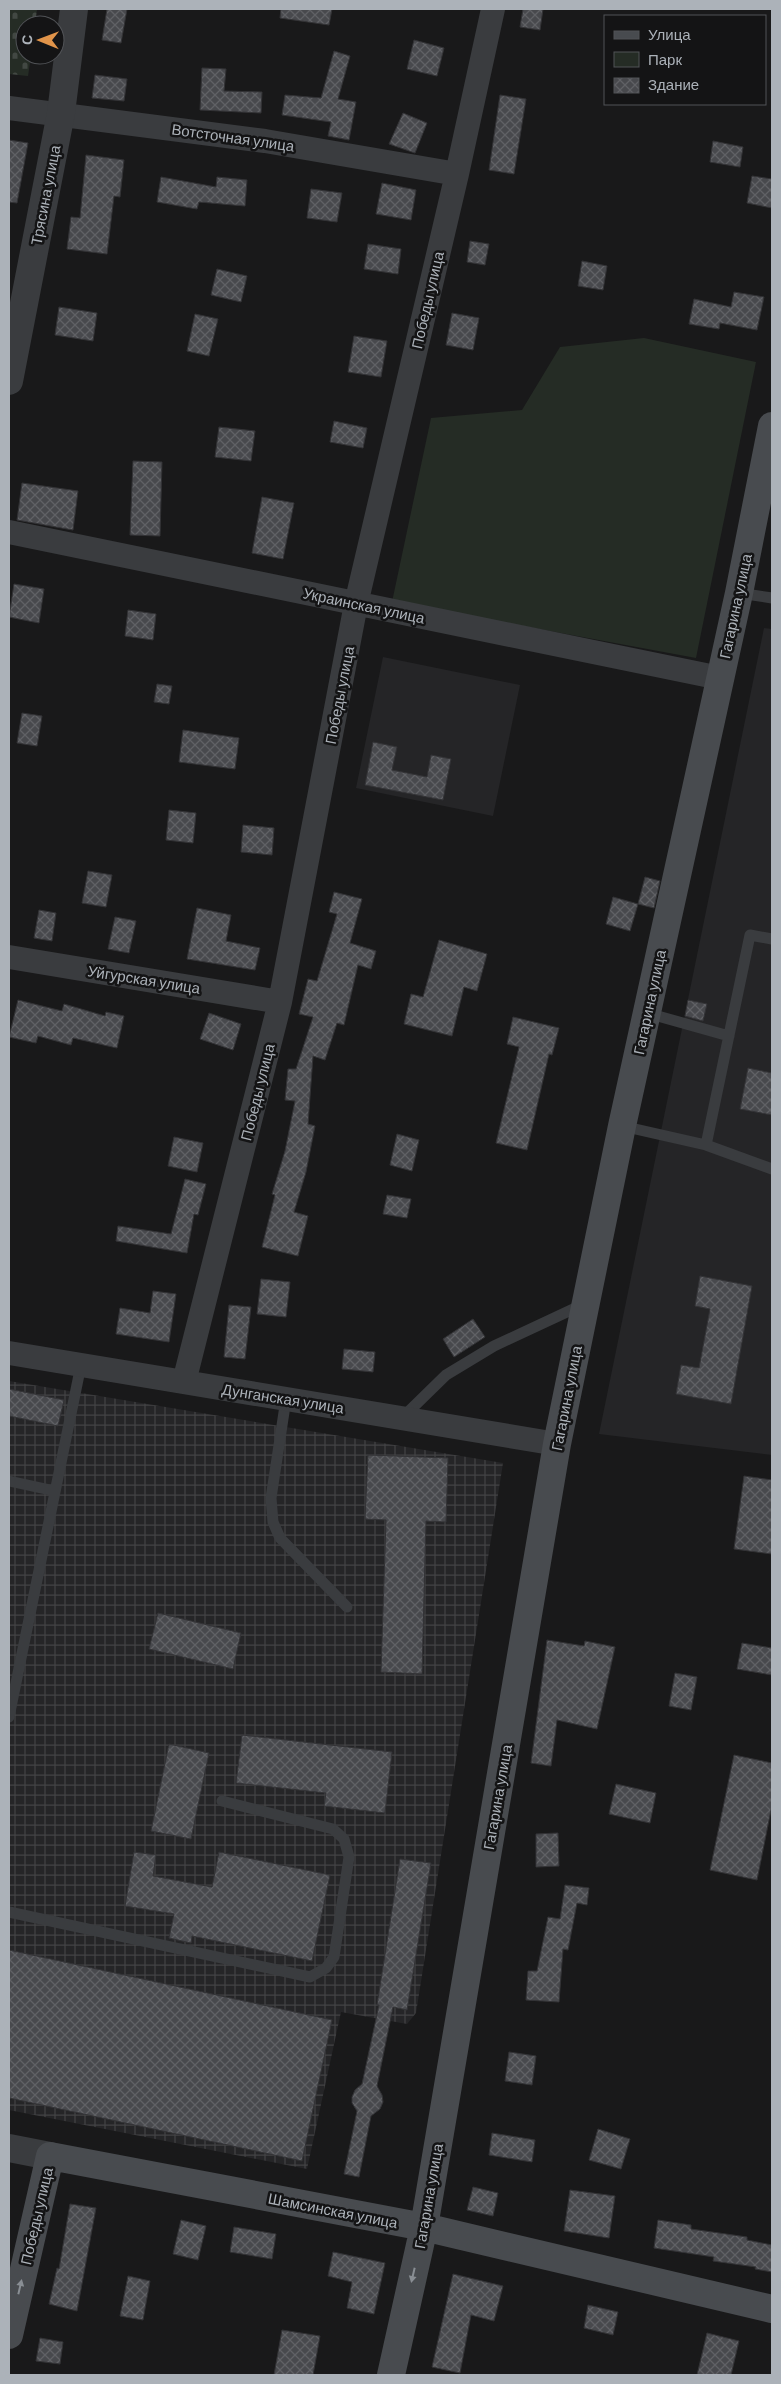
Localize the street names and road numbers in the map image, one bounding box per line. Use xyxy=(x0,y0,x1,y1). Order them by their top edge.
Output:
street label: Вотсточная улица xyxy=(170,119,296,155)
street label: Трясина улица xyxy=(26,143,64,246)
street label: Победы улица xyxy=(407,249,447,350)
street label: Гагарина улица xyxy=(715,551,755,660)
street label: Украинская улица xyxy=(302,583,427,627)
street label: Победы улица xyxy=(321,644,357,745)
street label: Гагарина улица xyxy=(629,947,669,1056)
street label: Уйгурская улица xyxy=(86,961,202,997)
street label: Победы улица xyxy=(236,1041,278,1142)
street label: Гагарина улица xyxy=(547,1343,585,1452)
street label: Дунганская улица xyxy=(221,1379,346,1417)
street label: Гагарина улица xyxy=(479,1742,515,1851)
street label: Гагарина улица xyxy=(410,2141,446,2250)
street label: Победы улица xyxy=(16,2165,56,2266)
street label: Шамсинская улица xyxy=(267,2189,400,2232)

